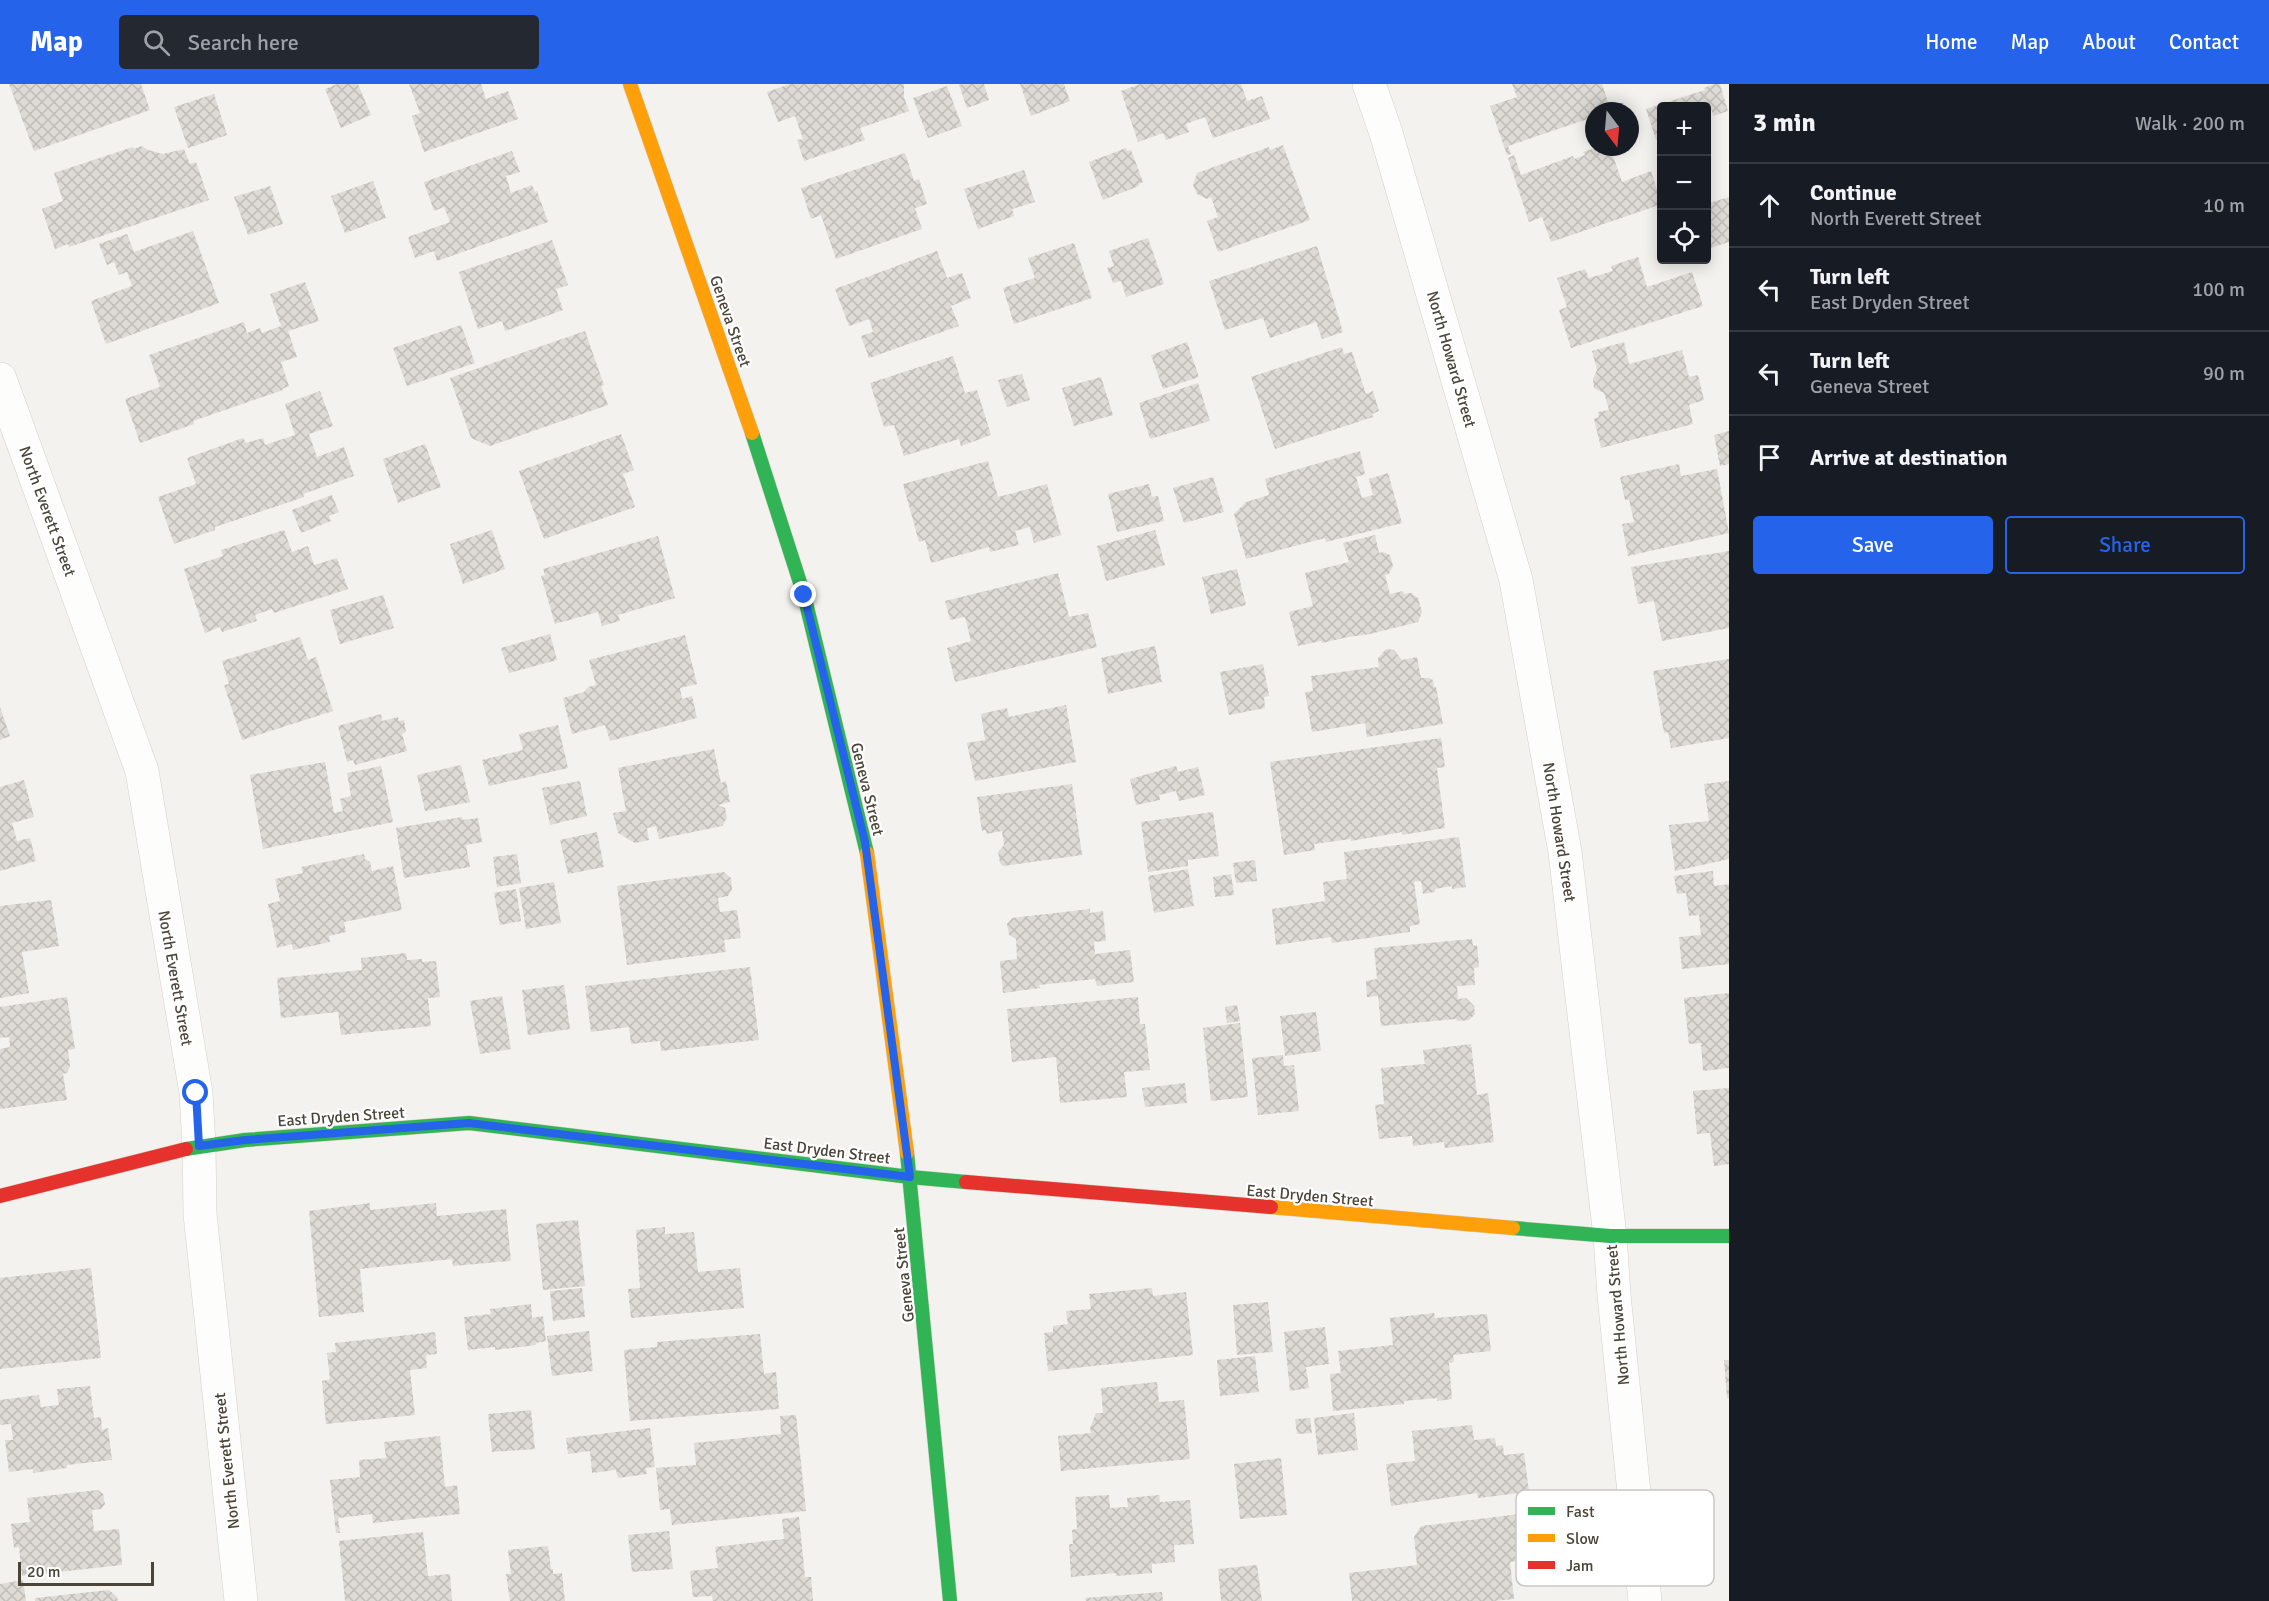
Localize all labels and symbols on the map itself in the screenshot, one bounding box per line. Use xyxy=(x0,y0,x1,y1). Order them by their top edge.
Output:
north arrow xyxy=(1585,102,1639,156)
street label: Geneva Street xyxy=(705,273,755,370)
street label: North Howard Street xyxy=(1422,289,1480,430)
street label: North Everett Street xyxy=(14,443,80,580)
route end xyxy=(790,581,816,607)
street label: Geneva Street xyxy=(846,741,888,838)
street label: North Howard Street xyxy=(1538,761,1580,904)
street label: North Everett Street xyxy=(153,909,197,1048)
route start xyxy=(182,1079,208,1105)
street label: East Dryden Street xyxy=(277,1103,406,1131)
street label: East Dryden Street xyxy=(762,1133,892,1169)
street label: East Dryden Street xyxy=(1245,1180,1375,1212)
street label: Geneva Street xyxy=(889,1226,919,1323)
street label: North Howard Street xyxy=(1602,1243,1634,1386)
street label: North Everett Street xyxy=(210,1391,244,1530)
legend xyxy=(1516,1490,1714,1586)
text: Fast xyxy=(1566,1502,1595,1522)
text: Slow xyxy=(1566,1529,1600,1549)
text: Jam xyxy=(1566,1556,1594,1576)
scale bar xyxy=(18,1559,154,1586)

